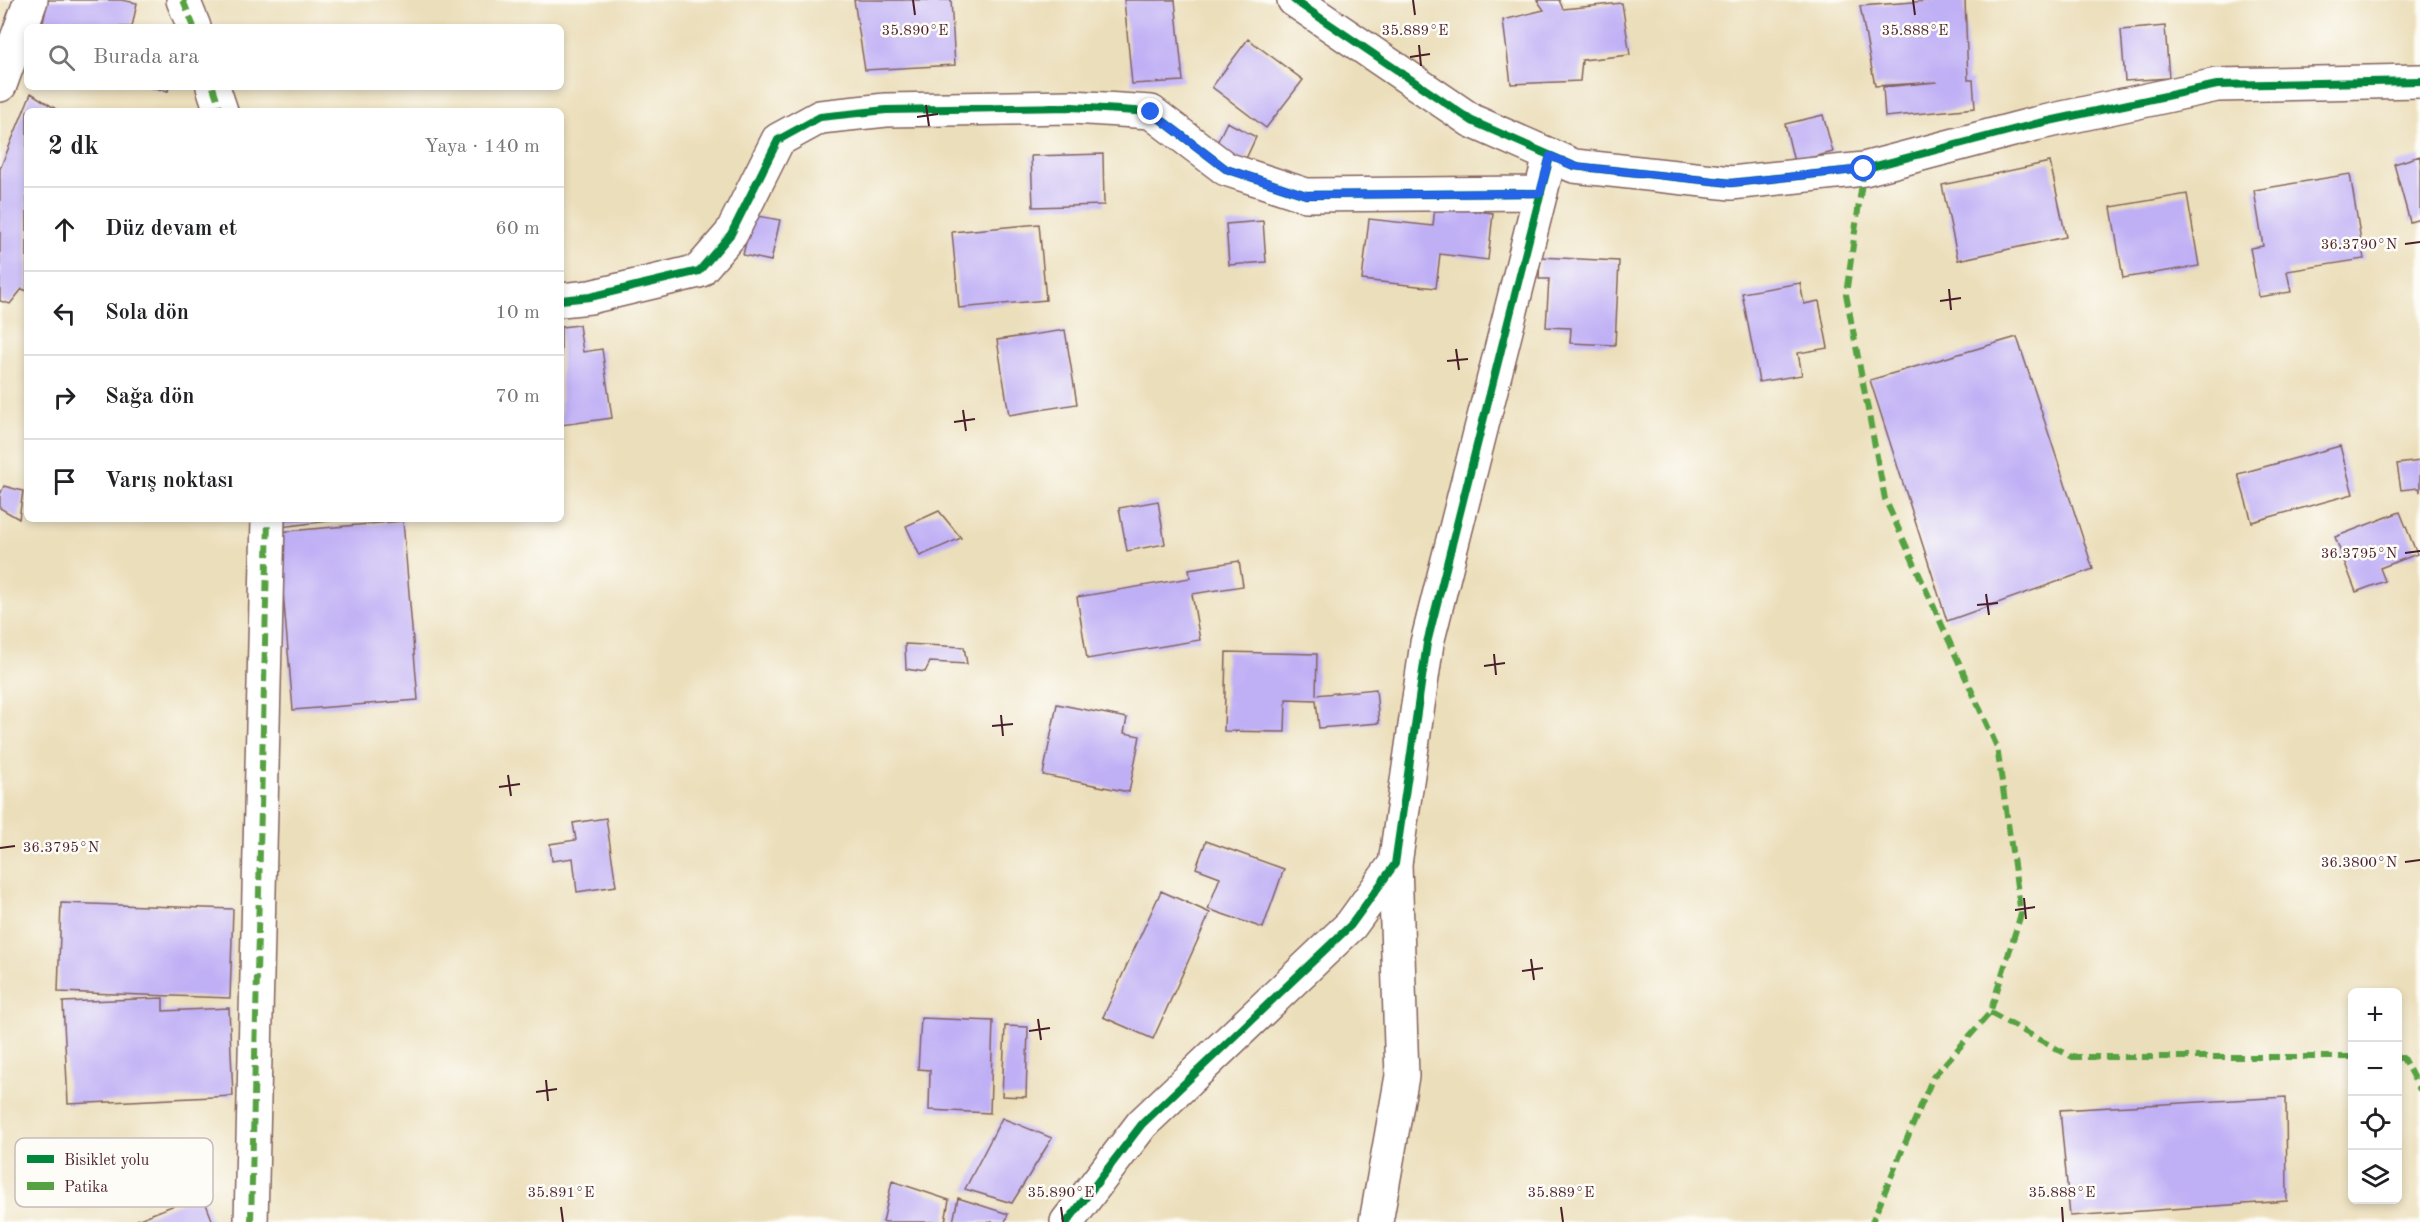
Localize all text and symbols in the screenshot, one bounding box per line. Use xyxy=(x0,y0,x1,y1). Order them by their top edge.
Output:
search box xyxy=(24,24,564,90)
text: 35.890°E xyxy=(882,24,948,39)
text: 35.889°E xyxy=(1382,24,1448,39)
text: 35.888°E xyxy=(1882,24,1948,39)
icon: search xyxy=(45,41,78,74)
text: Burada ara xyxy=(93,46,199,68)
route end xyxy=(1137,98,1163,124)
text: 2 dk xyxy=(48,134,99,160)
text: Yaya · 140 m xyxy=(424,137,540,157)
route start xyxy=(1850,155,1876,181)
icon: ahead xyxy=(48,213,81,246)
text: Düz devam et xyxy=(105,218,237,240)
text: 60 m xyxy=(495,219,540,239)
text: 36.3790°N xyxy=(2321,238,2398,253)
icon: left xyxy=(48,297,81,330)
text: Sola dön xyxy=(105,302,189,324)
text: 10 m xyxy=(495,303,540,323)
icon: right xyxy=(48,381,81,414)
text: Sağa dön xyxy=(105,386,195,408)
text: 70 m xyxy=(495,387,540,407)
icon: arrive xyxy=(48,465,81,498)
text: Varış noktası xyxy=(105,470,234,492)
text: 36.3795°N xyxy=(2321,547,2398,562)
text: 36.3795°N xyxy=(23,841,100,856)
text: 36.3800°N xyxy=(2321,856,2398,871)
map controls xyxy=(2348,988,2402,1204)
button: + xyxy=(2348,988,2402,1042)
button: − xyxy=(2348,1042,2402,1096)
button: locate xyxy=(2348,1096,2402,1150)
legend xyxy=(15,1138,213,1207)
button: layers xyxy=(2348,1150,2402,1204)
text: Bisiklet yolu xyxy=(64,1153,150,1169)
text: Patika xyxy=(64,1180,108,1196)
text: 35.891°E xyxy=(528,1186,594,1201)
text: 35.890°E xyxy=(1028,1186,1094,1201)
text: 35.889°E xyxy=(1528,1186,1594,1201)
text: 35.888°E xyxy=(2029,1186,2095,1201)

